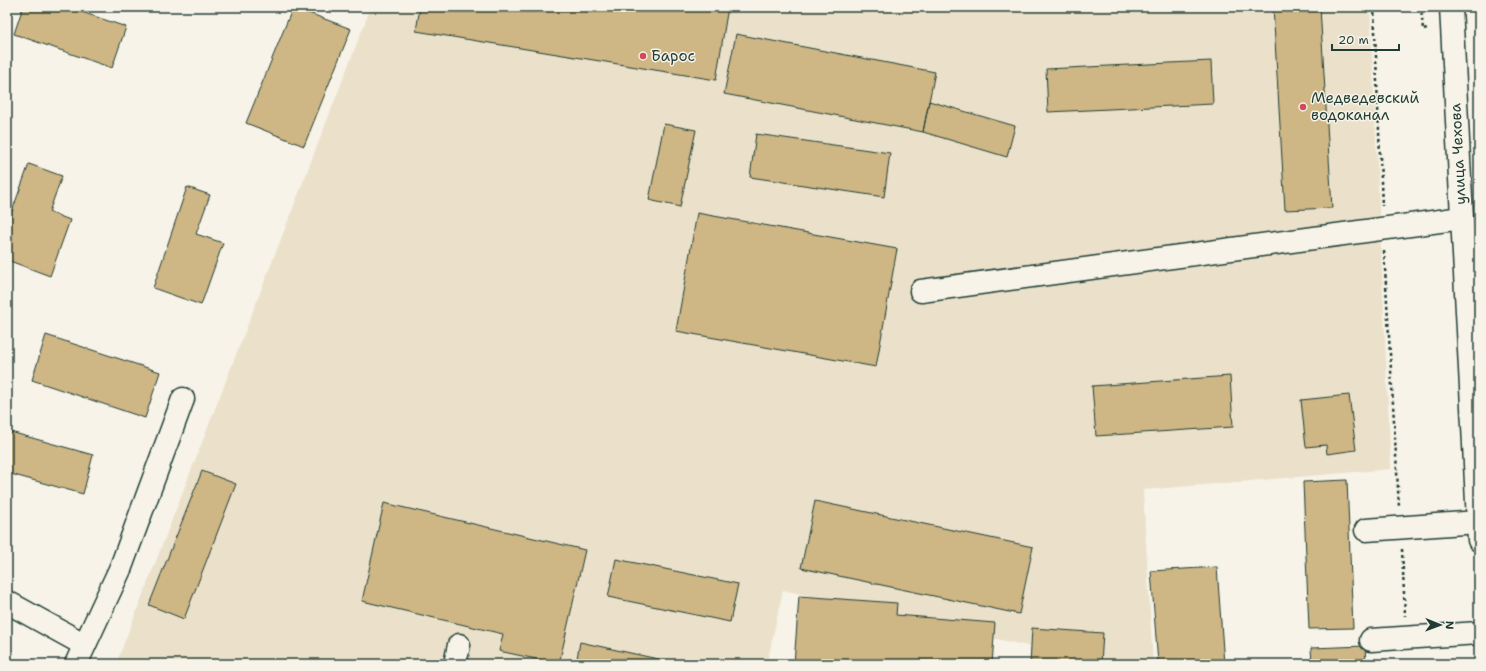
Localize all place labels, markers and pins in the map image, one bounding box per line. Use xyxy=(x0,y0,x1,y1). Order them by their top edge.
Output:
place label: Барос xyxy=(651,46,695,66)
marker: Барос xyxy=(638,51,648,61)
place label: Медведевский водоканал xyxy=(1311,88,1419,125)
marker: Медведевский водоканал xyxy=(1298,102,1308,112)

